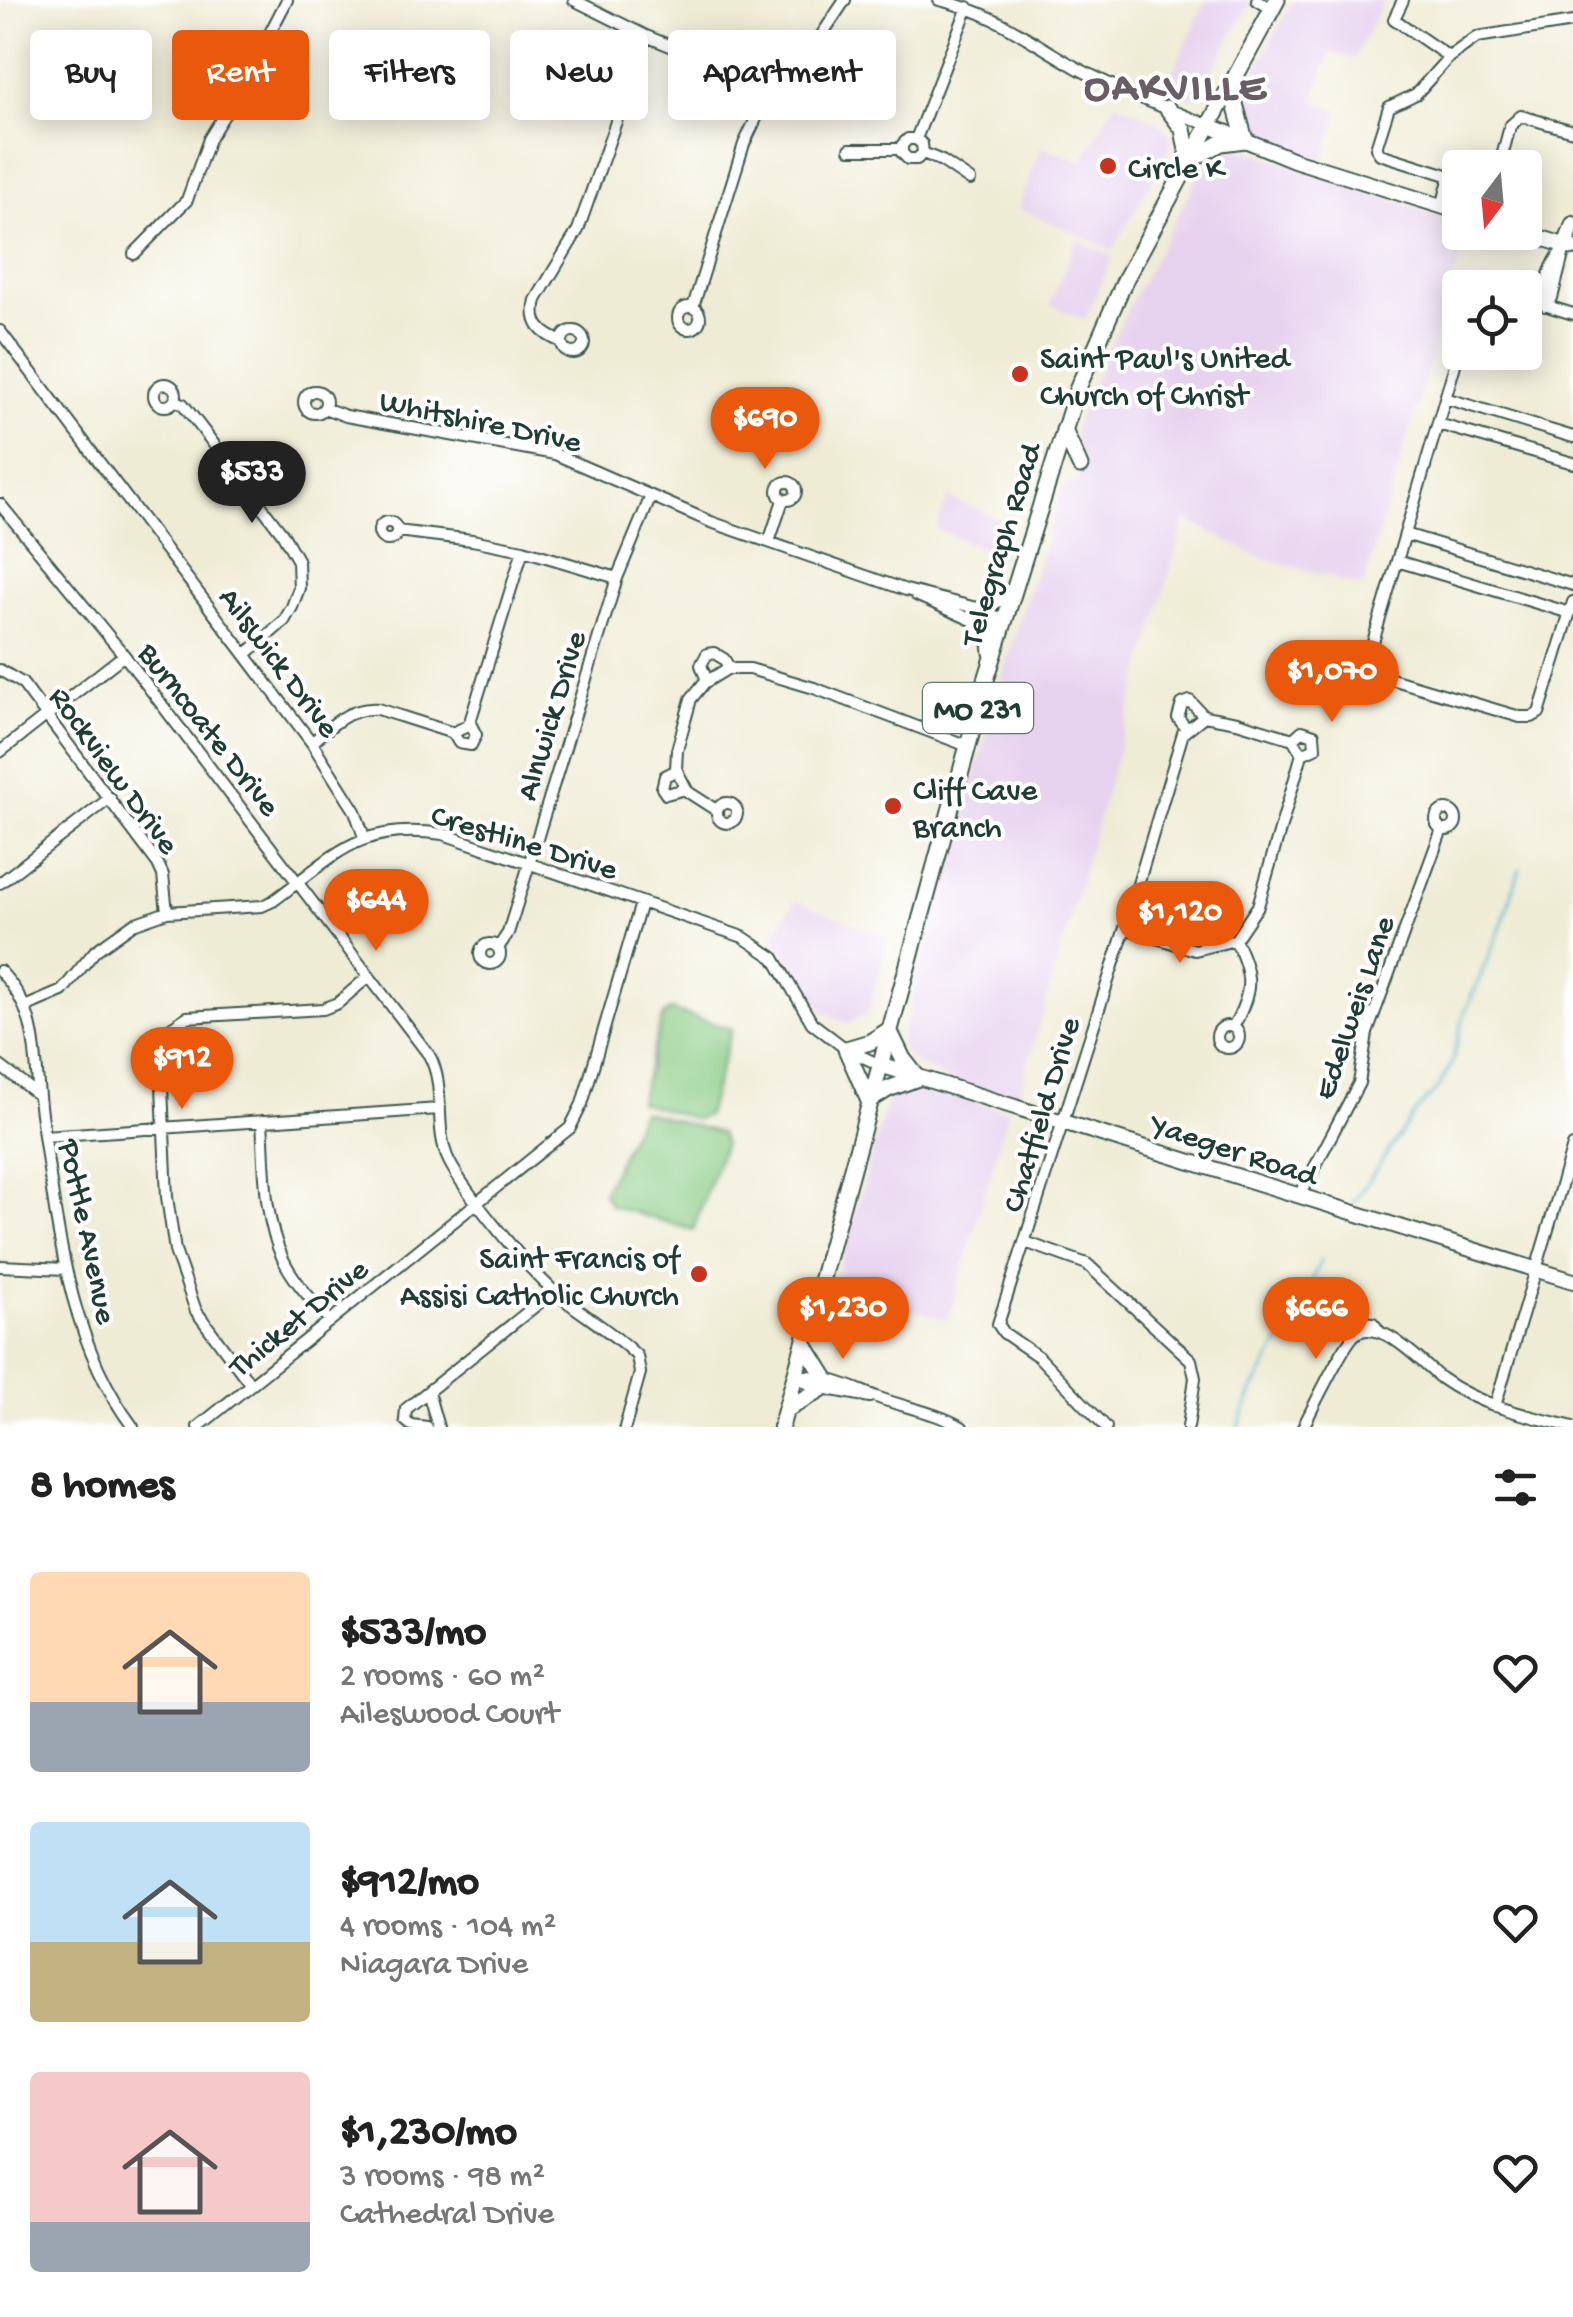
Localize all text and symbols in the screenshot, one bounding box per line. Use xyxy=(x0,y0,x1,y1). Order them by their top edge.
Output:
chip: Buy xyxy=(30,30,152,120)
chip: Rent xyxy=(172,30,309,120)
chip: Filters xyxy=(329,30,490,120)
chip: New xyxy=(510,30,648,120)
chip: Apartment xyxy=(668,30,896,120)
district label: OAKVILLE xyxy=(1084,66,1268,115)
north arrow xyxy=(1442,150,1542,250)
map controls xyxy=(1442,150,1542,370)
place label: Circle K xyxy=(1128,152,1227,190)
marker: Circle K xyxy=(1097,155,1119,177)
button: locate xyxy=(1442,270,1542,370)
place label: Saint Paul's United Church of Christ xyxy=(1040,342,1292,417)
marker: Saint Paul's United Church of Christ xyxy=(1009,363,1031,385)
street label: Whitshire Drive xyxy=(376,384,585,464)
pin: $690 xyxy=(706,387,824,472)
text: $690 xyxy=(733,400,797,438)
street label: Telegraph Road xyxy=(954,437,1053,653)
pin: $533 xyxy=(193,441,311,526)
text: $533 xyxy=(220,454,284,492)
street label: Ailswick Drive xyxy=(208,581,346,747)
street label: Alnwick Drive xyxy=(510,627,598,806)
street label: Burncoate Drive xyxy=(127,636,287,826)
pin: $1,070 xyxy=(1251,640,1413,725)
text: $1,070 xyxy=(1287,653,1377,691)
street label: Rockview Drive xyxy=(38,681,186,864)
road number: MO 231 xyxy=(923,683,1033,733)
place label: Cliff Cave Branch xyxy=(912,774,1038,849)
marker: Cliff Cave Branch xyxy=(882,795,904,817)
street label: Crestline Drive xyxy=(426,798,622,891)
pin: $644 xyxy=(317,869,435,954)
pin: $1,120 xyxy=(1099,881,1261,966)
text: $644 xyxy=(346,882,406,920)
text: $1,120 xyxy=(1138,894,1222,932)
street label: Edelweis Lane xyxy=(1308,912,1406,1105)
street label: Chatfield Drive xyxy=(996,1013,1092,1217)
pin: $912 xyxy=(123,1027,241,1112)
text: $912 xyxy=(152,1040,212,1078)
street label: Yaeger Road xyxy=(1143,1107,1324,1198)
street label: Pottle Avenue xyxy=(47,1135,123,1328)
place label: Saint Francis of Assisi Catholic Church xyxy=(400,1242,681,1317)
street label: Thicket Drive xyxy=(221,1252,378,1389)
marker: Saint Francis of Assisi Catholic Church xyxy=(688,1263,710,1285)
pin: $1,230 xyxy=(762,1277,924,1362)
pin: $666 xyxy=(1257,1277,1375,1362)
text: $1,230 xyxy=(799,1290,887,1328)
text: $666 xyxy=(1284,1290,1348,1328)
icon: filters xyxy=(1488,1460,1543,1515)
text: 8 homes xyxy=(30,1463,174,1512)
text: $533/mo xyxy=(340,1610,486,1659)
icon: home xyxy=(110,1612,230,1732)
icon: heart xyxy=(1488,1645,1543,1700)
text: 2 rooms · 60 m² xyxy=(340,1659,545,1697)
text: Aileswood Court xyxy=(340,1697,559,1735)
text: $912/mo xyxy=(340,1860,479,1909)
icon: home xyxy=(110,1862,230,1982)
icon: heart xyxy=(1488,1895,1543,1950)
text: 4 rooms · 104 m² xyxy=(340,1909,556,1947)
text: Niagara Drive xyxy=(340,1947,528,1985)
text: $1,230/mo xyxy=(340,2110,517,2159)
icon: home xyxy=(110,2112,230,2232)
icon: heart xyxy=(1488,2145,1543,2200)
text: 3 rooms · 98 m² xyxy=(340,2159,545,2197)
text: Cathedral Drive xyxy=(340,2197,554,2235)

